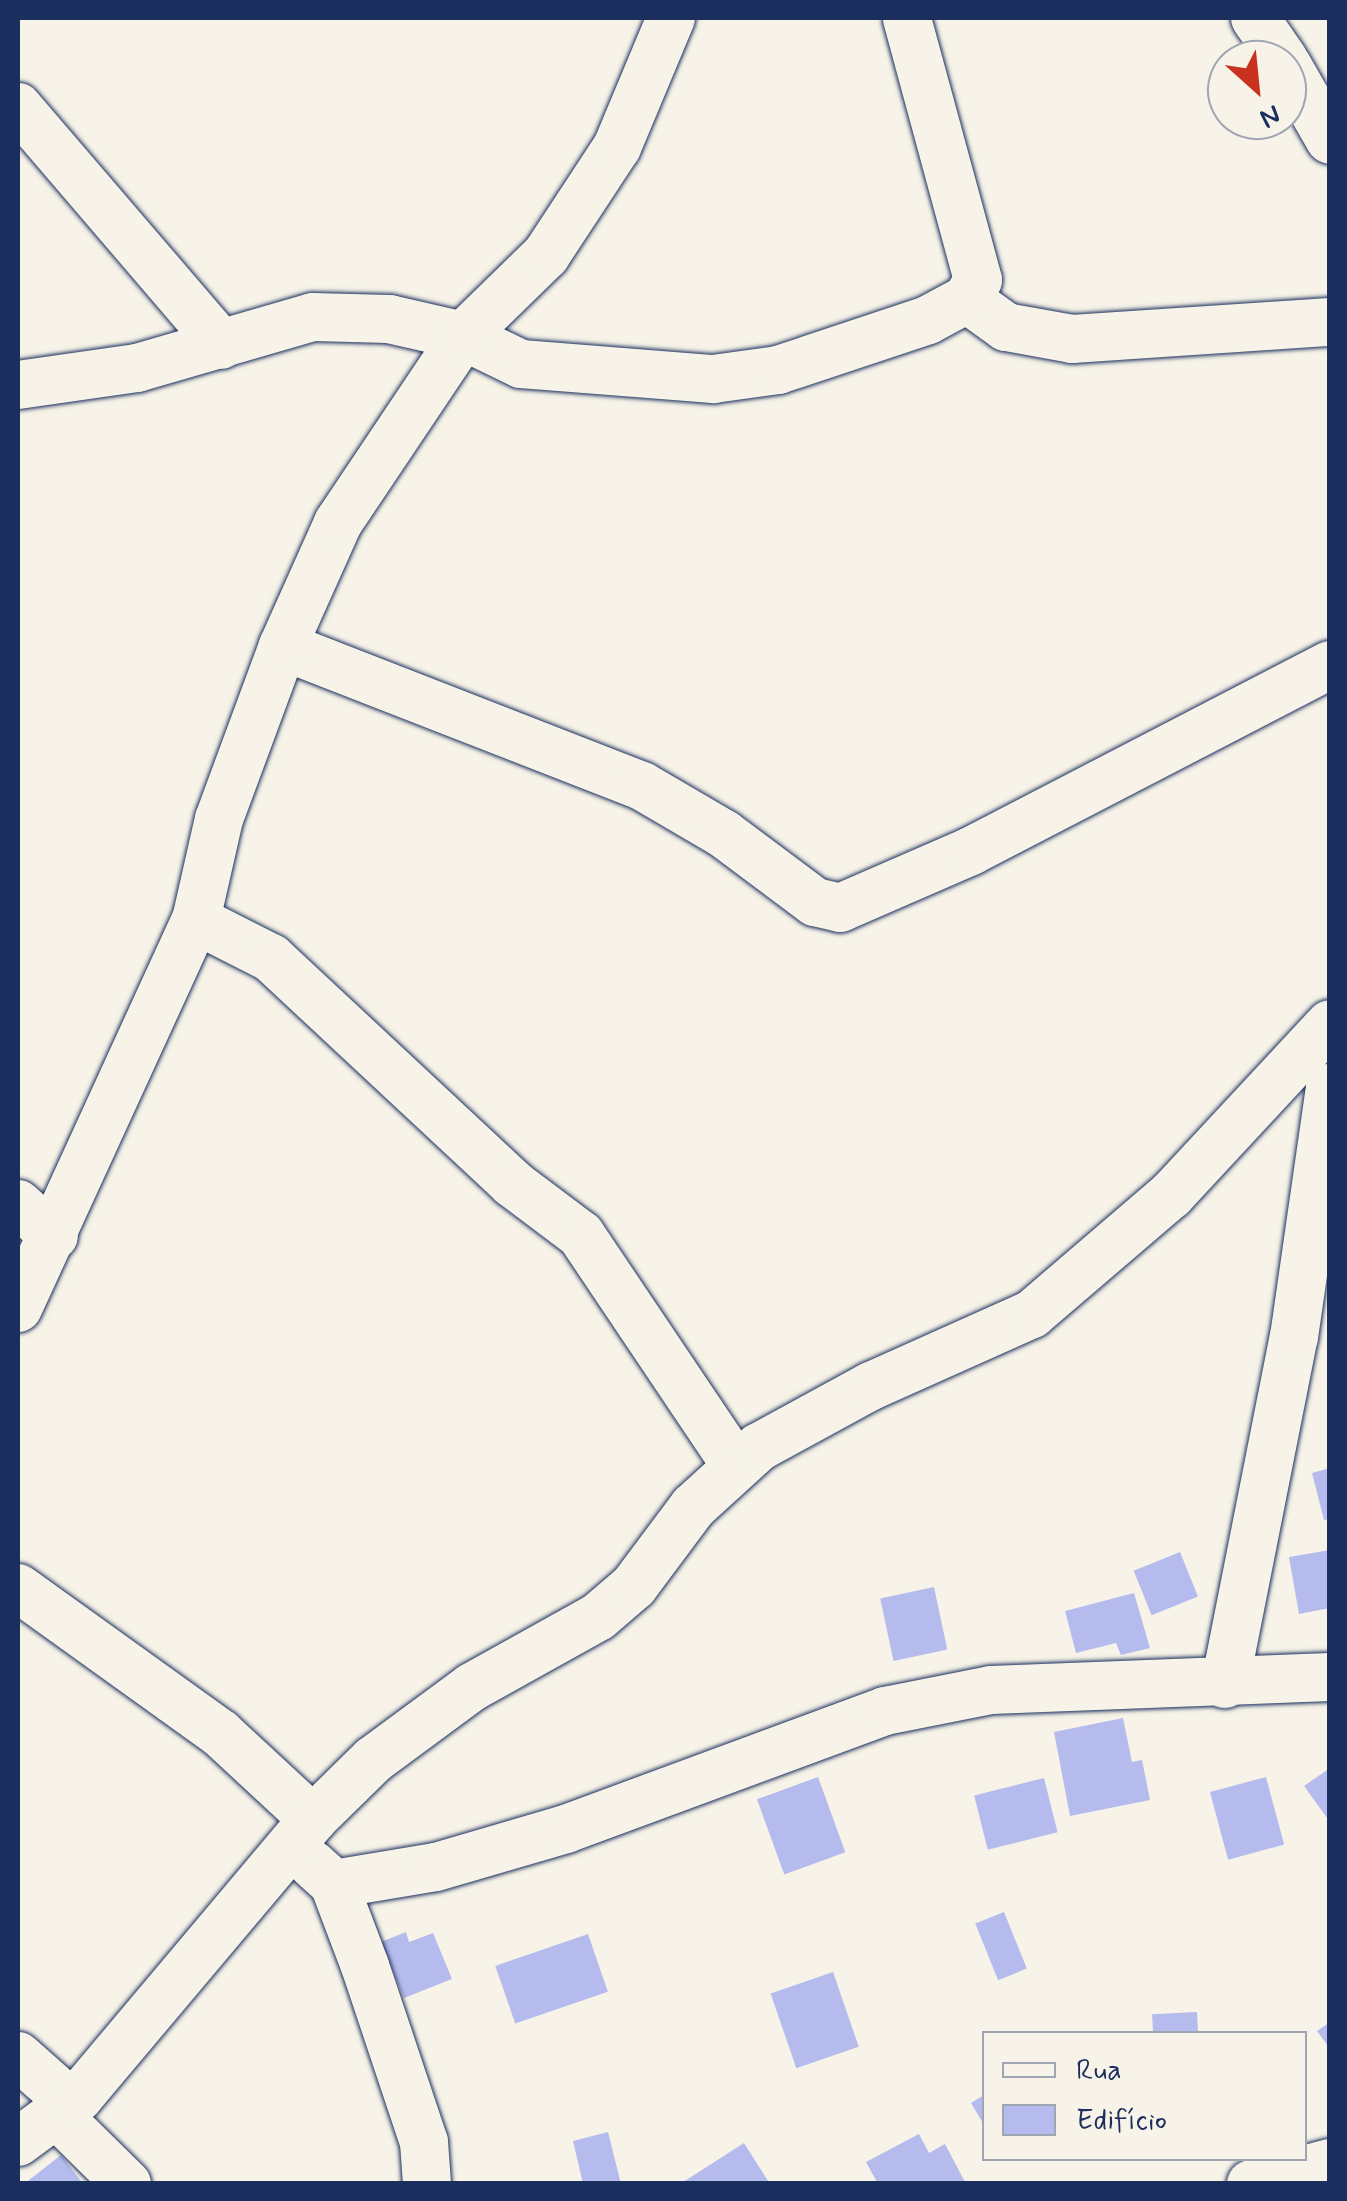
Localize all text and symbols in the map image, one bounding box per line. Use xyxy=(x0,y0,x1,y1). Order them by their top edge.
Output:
north arrow xyxy=(1207,40,1307,140)
text: N xyxy=(1253,95,1287,136)
legend xyxy=(982,2031,1307,2161)
text: Rua xyxy=(1076,2051,1122,2090)
text: Edifício xyxy=(1076,2101,1167,2140)

